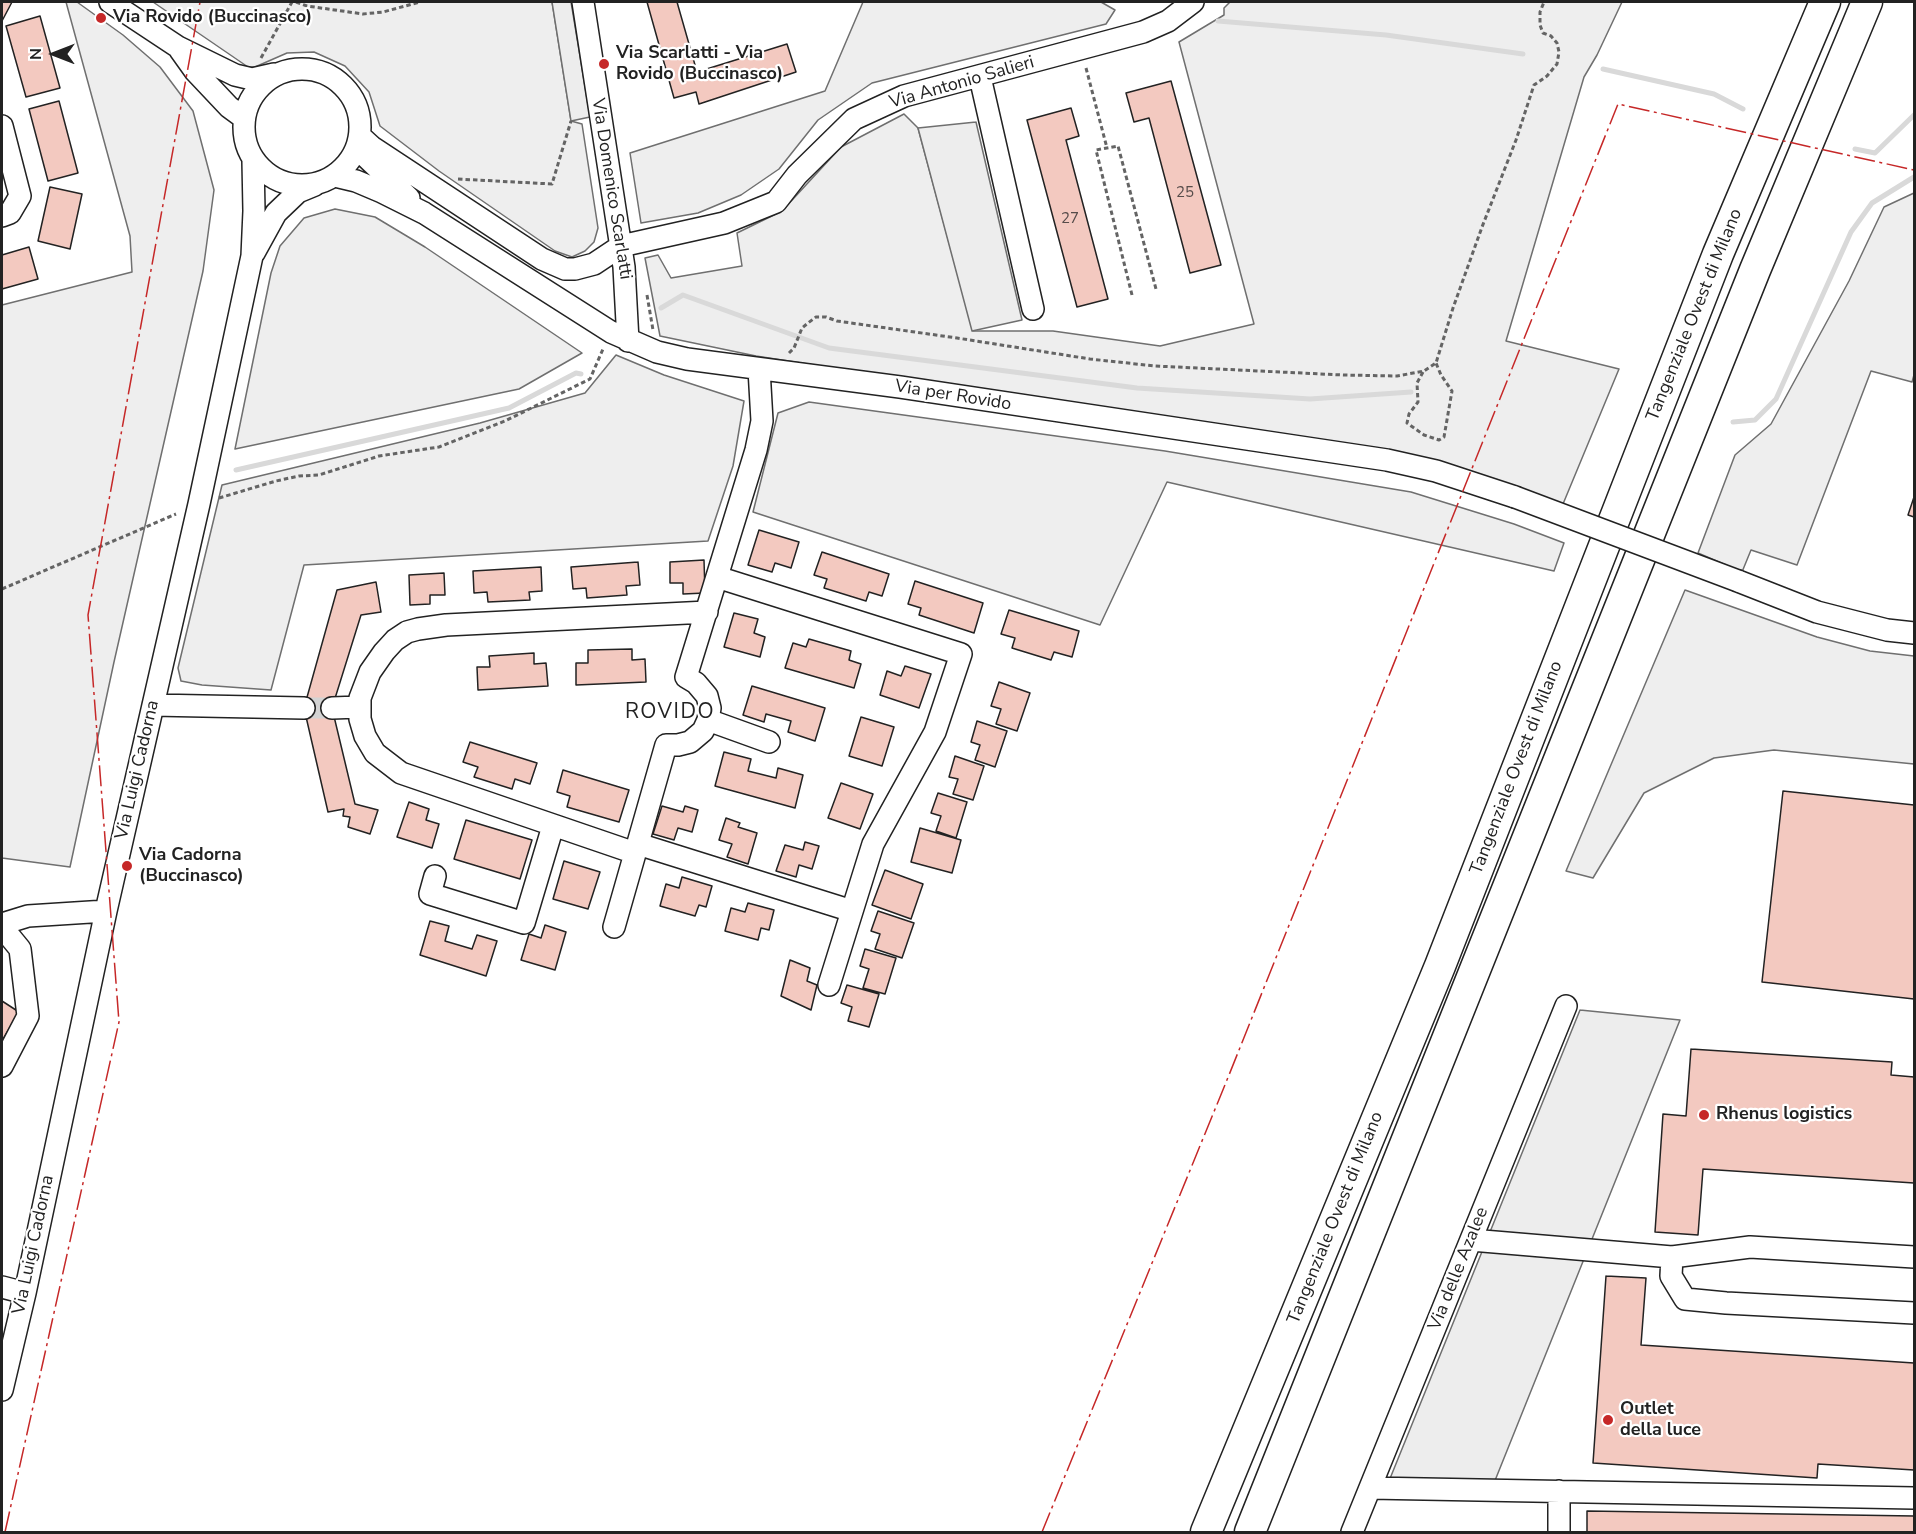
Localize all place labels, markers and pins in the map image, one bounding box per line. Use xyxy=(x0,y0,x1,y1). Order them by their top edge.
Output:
place label: Via Rovido (Buccinasco) xyxy=(113,7,312,29)
marker: Via Rovido (Buccinasco) xyxy=(94,11,108,25)
place label: Via Scarlatti - Via Rovido (Buccinasco) xyxy=(616,43,783,86)
marker: Via Scarlatti - Via Rovido (Buccinasco) xyxy=(597,57,611,71)
place label: Via Cadorna (Buccinasco) xyxy=(139,845,244,888)
marker: Via Cadorna (Buccinasco) xyxy=(120,859,134,873)
place label: Rhenus logistics xyxy=(1716,1104,1852,1126)
marker: Rhenus logistics xyxy=(1697,1108,1711,1122)
place label: Outlet della luce xyxy=(1620,1399,1701,1442)
marker: Outlet della luce xyxy=(1601,1413,1615,1427)

